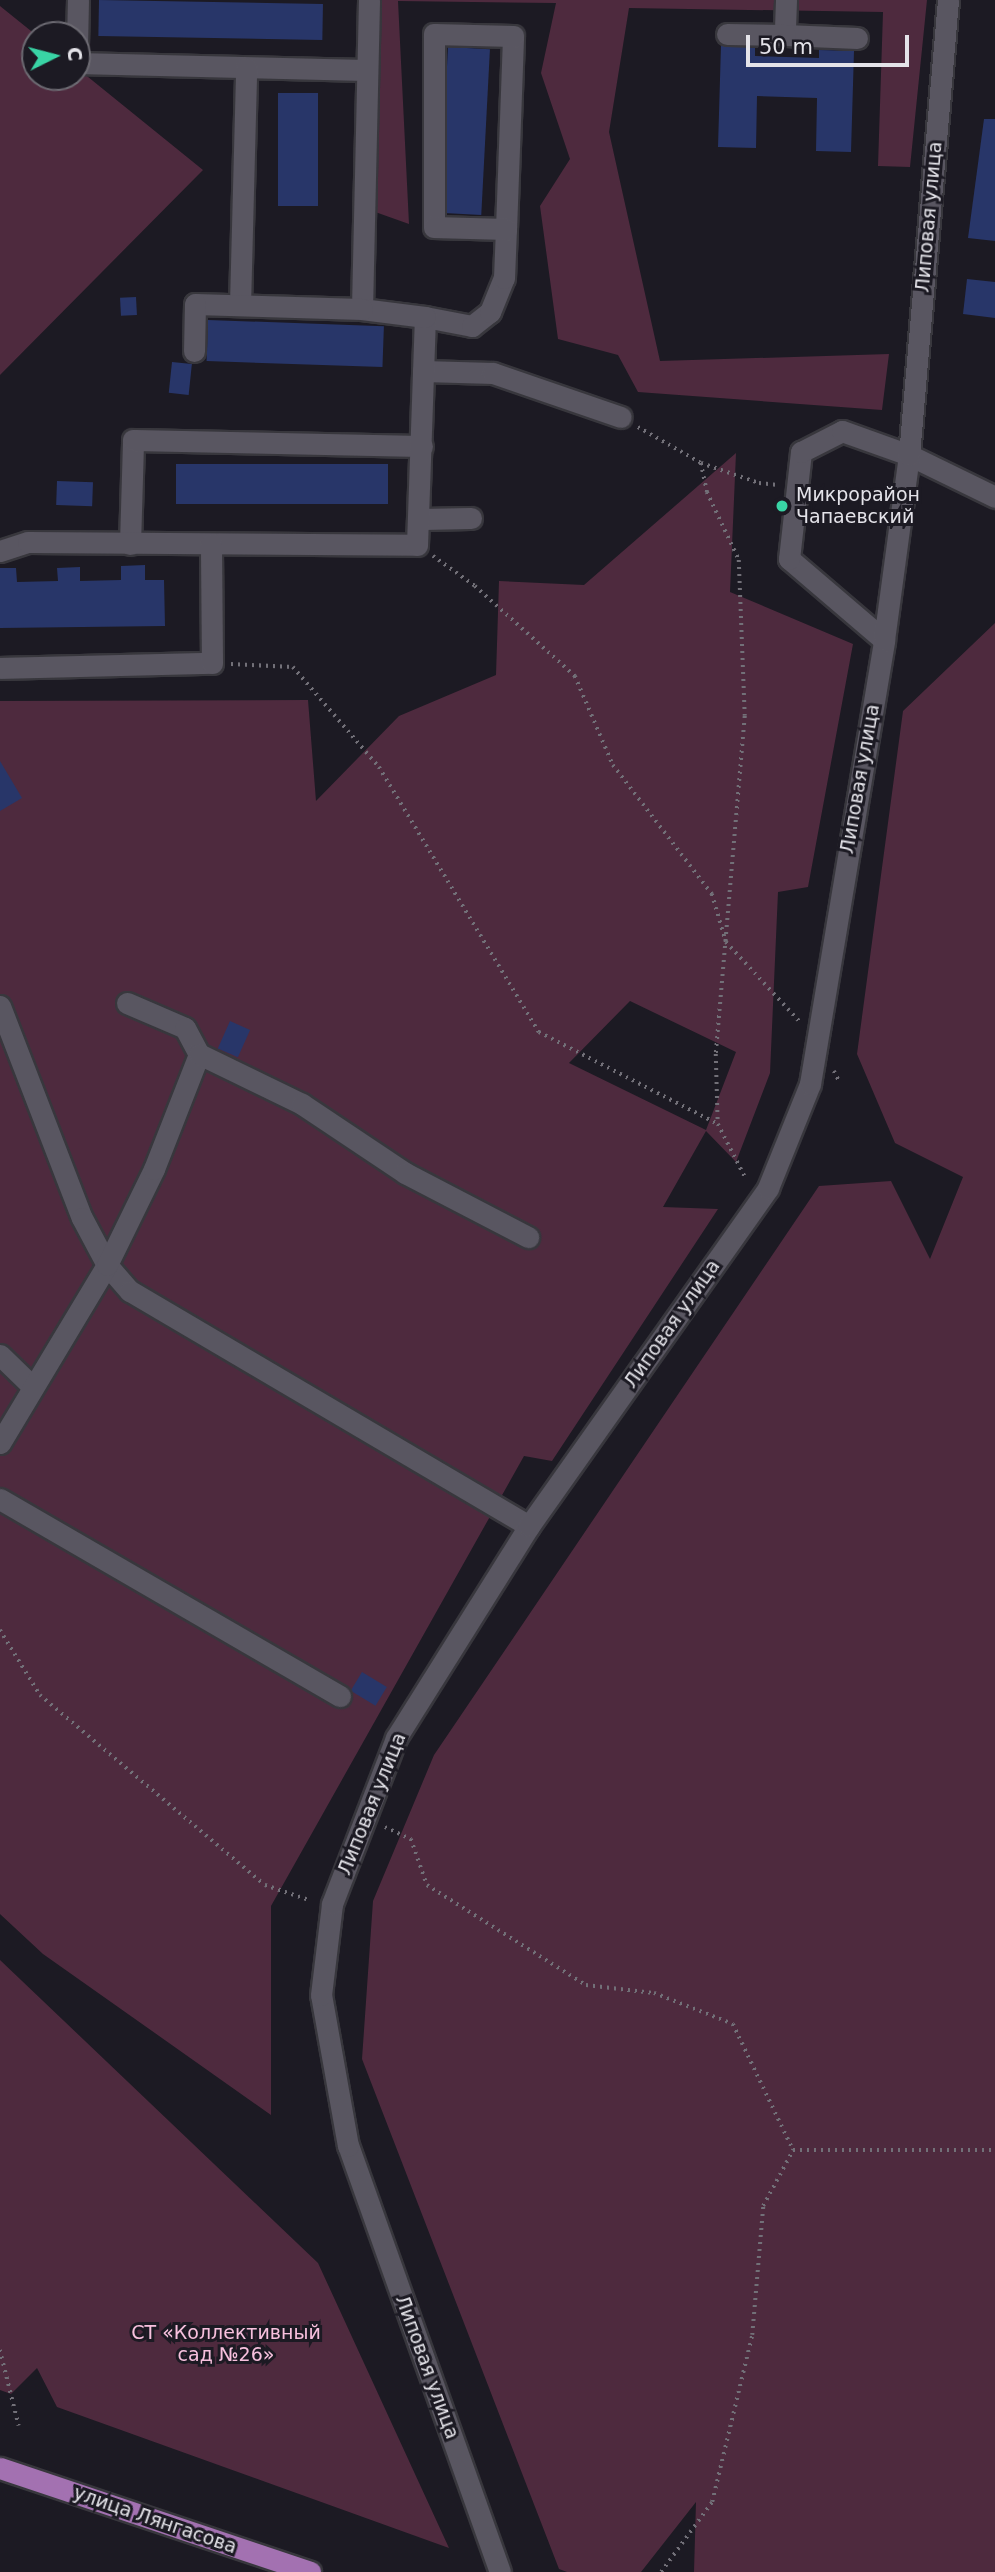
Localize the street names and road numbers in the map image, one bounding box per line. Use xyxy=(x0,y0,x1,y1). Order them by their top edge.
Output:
street label: Липовая улица xyxy=(911,141,947,293)
street label: Липовая улица xyxy=(836,703,884,855)
street label: Липовая улица xyxy=(619,1255,725,1393)
street label: Липовая улица xyxy=(333,1730,411,1878)
street label: Липовая улица xyxy=(390,2292,464,2442)
street label: улица Лянгасова xyxy=(70,2481,240,2559)

